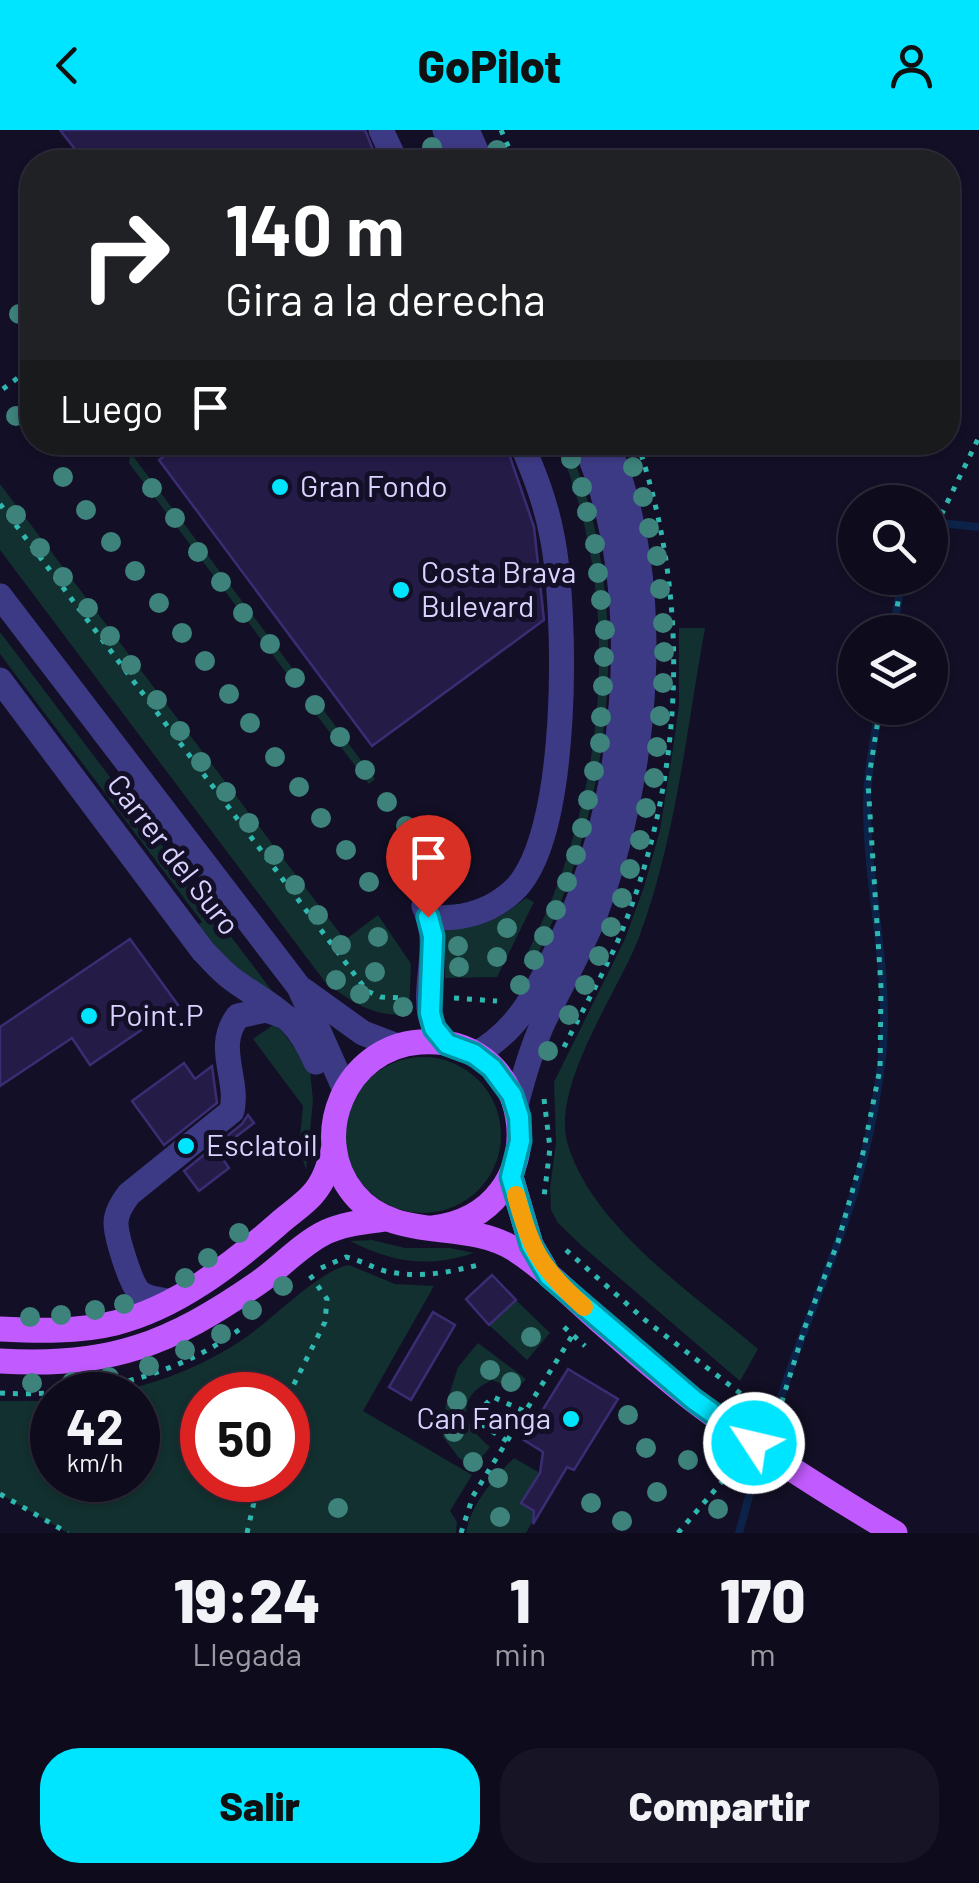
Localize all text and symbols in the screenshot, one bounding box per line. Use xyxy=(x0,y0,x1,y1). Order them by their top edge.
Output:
icon: back xyxy=(40,38,95,93)
text: GoPilot xyxy=(418,38,561,92)
icon: person xyxy=(884,38,939,93)
text: 140 m xyxy=(225,186,404,270)
icon: right xyxy=(60,190,190,320)
text: Gira a la derecha xyxy=(225,271,546,325)
icon: arrive xyxy=(183,380,238,435)
text: Luego xyxy=(60,385,163,431)
place label: Gran Fondo xyxy=(300,467,448,503)
marker: Gran Fondo xyxy=(269,476,291,498)
map controls xyxy=(838,485,948,725)
button: search xyxy=(838,485,948,595)
place label: Costa Brava Bulevard xyxy=(421,553,576,623)
marker: Costa Brava Bulevard xyxy=(390,579,412,601)
button: layers xyxy=(838,615,948,725)
street label: Carrer del Suro xyxy=(101,766,248,941)
pin xyxy=(386,815,471,918)
icon: arrive xyxy=(401,830,456,885)
place label: Point.P xyxy=(109,996,203,1032)
marker: Point.P xyxy=(78,1005,100,1027)
place label: Esclatoil xyxy=(206,1126,318,1162)
marker: Esclatoil xyxy=(175,1135,197,1157)
speed limit sign: 50 xyxy=(180,1372,310,1502)
position arrow xyxy=(702,1391,806,1495)
text: 42 xyxy=(66,1395,124,1455)
place label: Can Fanga xyxy=(417,1399,551,1435)
marker: Can Fanga xyxy=(560,1408,582,1430)
text: km/h xyxy=(67,1447,123,1477)
text: 19:24 xyxy=(174,1563,321,1635)
text: 1 xyxy=(510,1563,531,1635)
text: 170 xyxy=(720,1563,805,1635)
text: Llegada xyxy=(192,1634,302,1672)
text: min xyxy=(494,1634,546,1672)
text: m xyxy=(749,1634,776,1672)
button: Salir xyxy=(40,1748,480,1863)
button: Compartir xyxy=(500,1748,939,1863)

